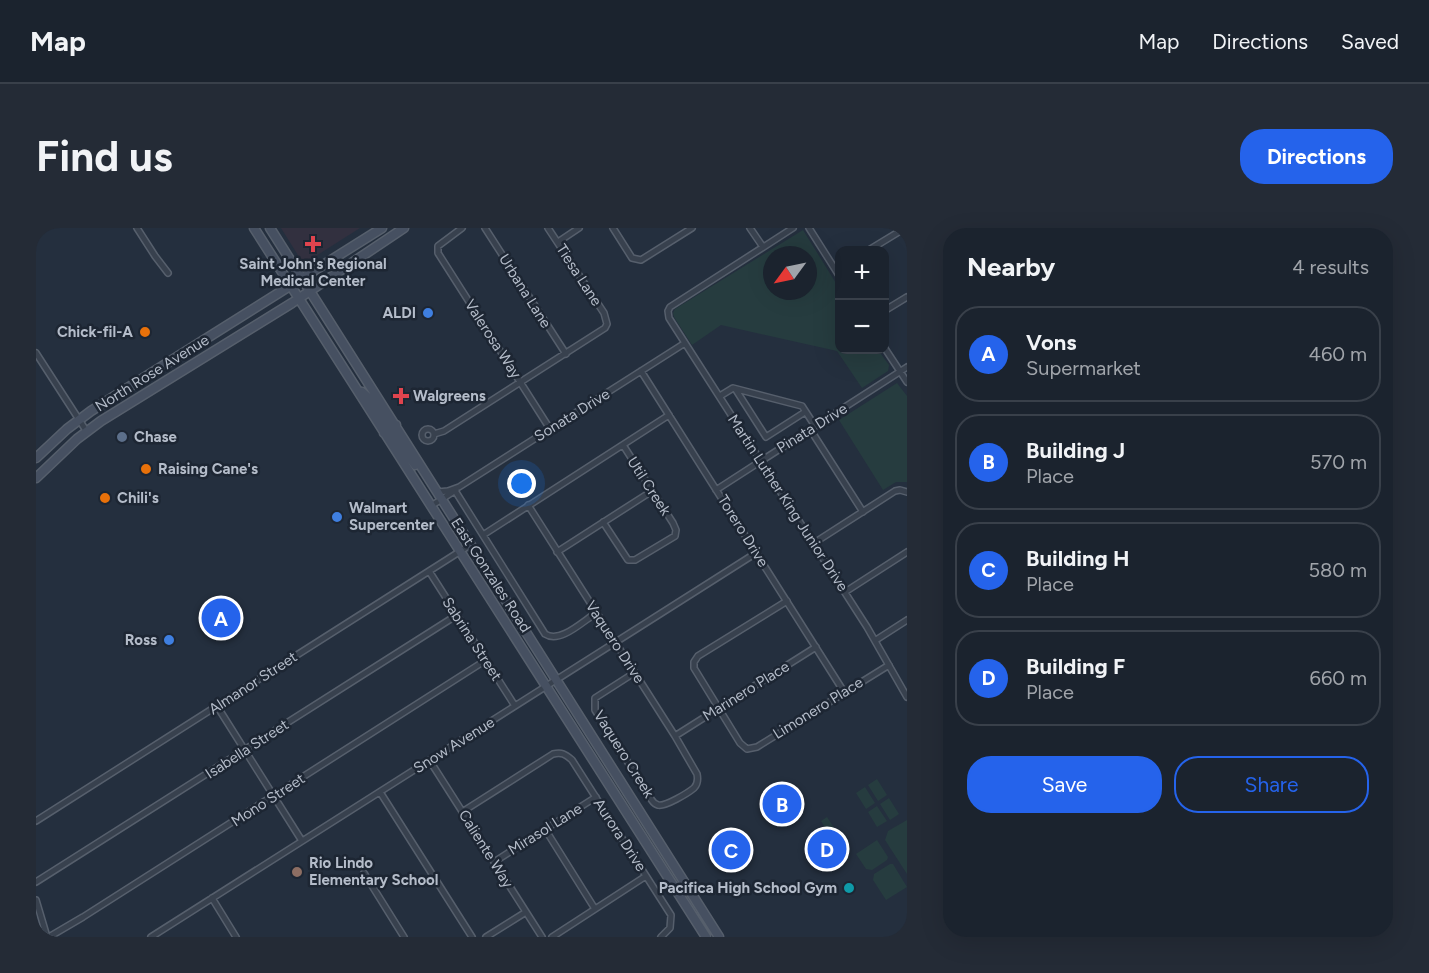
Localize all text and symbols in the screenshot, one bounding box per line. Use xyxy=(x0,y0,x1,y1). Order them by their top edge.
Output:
text: Map xyxy=(30,24,86,58)
text: Map xyxy=(1138,29,1179,54)
text: Directions xyxy=(1212,29,1308,54)
text: Saved xyxy=(1341,29,1399,54)
button: Directions xyxy=(1240,129,1393,184)
text: Find us xyxy=(36,131,173,182)
marker: Saint John's Regional Medical Center xyxy=(304,235,322,253)
street label: Tiesa Lane xyxy=(552,241,606,309)
north arrow xyxy=(763,246,817,300)
map controls xyxy=(835,246,889,354)
button: + xyxy=(835,246,889,300)
street label: Urbana Lane xyxy=(495,251,555,331)
text: Nearby xyxy=(967,251,1055,283)
place label: Saint John's Regional Medical Center xyxy=(239,255,387,290)
text: 4 results xyxy=(1292,255,1369,279)
street label: Valerosa Way xyxy=(461,296,525,382)
button: − xyxy=(835,300,889,354)
place label: ALDI xyxy=(382,304,416,322)
marker: ALDI xyxy=(421,306,435,320)
place label: Chick-fil-A xyxy=(57,323,133,341)
marker: Chick-fil-A xyxy=(138,325,152,339)
text: Vons xyxy=(1026,329,1077,356)
street label: North Rose Avenue xyxy=(92,331,212,415)
text: A xyxy=(981,342,996,366)
text: 460 m xyxy=(1308,342,1367,366)
text: Supermarket xyxy=(1026,356,1141,380)
street label: Sonata Drive xyxy=(531,385,613,445)
place label: Walgreens xyxy=(413,387,486,405)
marker: Walgreens xyxy=(394,389,408,403)
street label: Pinata Drive xyxy=(773,399,851,457)
street label: Martin Luther King Junior Drive xyxy=(724,411,852,595)
place label: Chase xyxy=(134,428,177,446)
marker: Chase xyxy=(115,430,129,444)
text: Building J xyxy=(1026,437,1125,464)
text: B xyxy=(982,450,995,474)
text: 570 m xyxy=(1310,450,1367,474)
street label: Util Creek xyxy=(623,453,675,519)
place label: Raising Cane's xyxy=(158,460,258,478)
marker: Raising Cane's xyxy=(139,462,153,476)
text: Place xyxy=(1026,464,1074,488)
your location xyxy=(507,469,536,498)
place label: Chili's xyxy=(117,489,159,507)
marker: Chili's xyxy=(98,491,112,505)
street label: Torero Drive xyxy=(714,492,772,570)
place label: Walmart Supercenter xyxy=(349,499,435,534)
marker: Walmart Supercenter xyxy=(330,510,344,524)
street label: East Gonzales Road xyxy=(447,514,535,636)
text: Building H xyxy=(1026,545,1129,572)
text: C xyxy=(981,558,996,582)
text: 580 m xyxy=(1308,558,1367,582)
text: Place xyxy=(1026,572,1074,596)
street label: Sabrina Street xyxy=(438,594,506,684)
pin: A xyxy=(202,596,240,640)
street label: Vaquero Drive xyxy=(582,597,648,687)
place label: Ross xyxy=(125,631,157,649)
marker: Ross xyxy=(162,633,176,647)
street label: Almanor Street xyxy=(205,648,301,718)
text: Building F xyxy=(1026,653,1125,680)
street label: Marinero Place xyxy=(699,657,793,725)
text: D xyxy=(982,666,996,690)
text: 660 m xyxy=(1310,666,1367,690)
street label: Limonero Place xyxy=(770,673,866,743)
text: Place xyxy=(1026,680,1074,704)
street label: Vaquero Creek xyxy=(590,707,658,802)
street label: Snow Avenue xyxy=(410,713,498,777)
street label: Isabella Street xyxy=(202,715,292,783)
button: Save xyxy=(967,756,1162,813)
button: Share xyxy=(1174,756,1369,813)
street label: Mono Street xyxy=(228,769,308,830)
pin: B xyxy=(762,782,802,826)
street label: Aurora Drive xyxy=(590,795,650,875)
street label: Mirasol Lane xyxy=(505,799,585,859)
street label: Caliente Way xyxy=(455,807,517,891)
pin: D xyxy=(808,826,846,872)
pin: C xyxy=(712,828,750,872)
place label: Rio Lindo Elementary School xyxy=(309,854,439,889)
marker: Rio Lindo Elementary School xyxy=(290,865,304,879)
place label: Pacifica High School Gym xyxy=(659,879,837,897)
marker: Pacifica High School Gym xyxy=(842,881,856,895)

